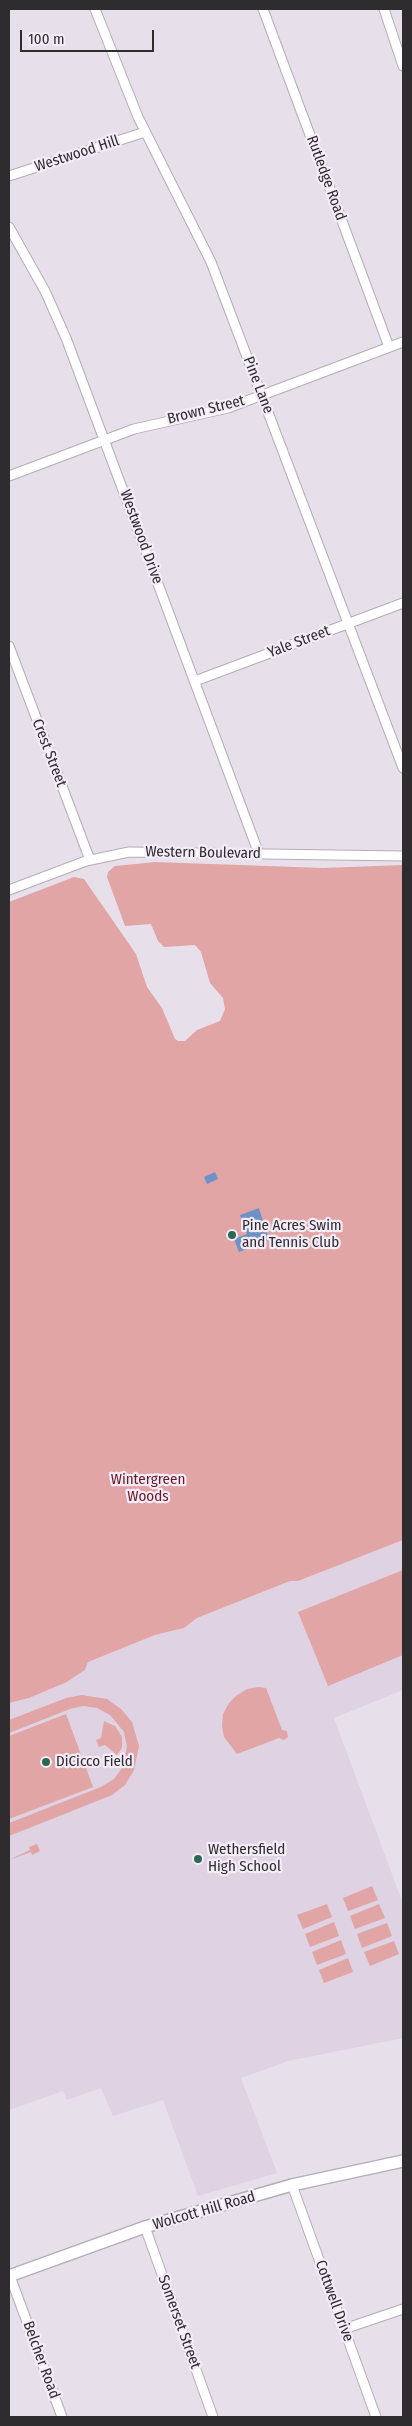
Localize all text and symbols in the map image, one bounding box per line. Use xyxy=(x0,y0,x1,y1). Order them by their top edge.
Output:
scale bar xyxy=(22,20,156,52)
text: 100 m xyxy=(28,30,65,48)
street label: Westwood Hill xyxy=(32,132,122,176)
street label: Rutledge Road xyxy=(302,133,350,223)
street label: Pine Lane xyxy=(239,354,277,416)
street label: Brown Street xyxy=(165,392,247,428)
street label: Westwood Drive xyxy=(116,488,166,586)
street label: Yale Street xyxy=(265,622,333,662)
street label: Crest Street xyxy=(28,716,70,790)
street label: Western Boulevard xyxy=(145,843,261,863)
place label: Pine Acres Swim and Tennis Club xyxy=(242,1217,342,1252)
marker: Pine Acres Swim and Tennis Club xyxy=(226,1229,238,1241)
park label: Wintergreen Woods xyxy=(111,1471,185,1506)
place label: DiCicco Field xyxy=(56,1753,133,1771)
marker: DiCicco Field xyxy=(40,1756,52,1768)
place label: Wethersfield High School xyxy=(208,1841,285,1876)
marker: Wethersfield High School xyxy=(192,1853,204,1865)
street label: Wolcott Hill Road xyxy=(151,2188,257,2234)
street label: Cottwell Drive xyxy=(311,2258,357,2344)
street label: Somerset Street xyxy=(154,2273,204,2371)
street label: Belcher Road xyxy=(19,2319,63,2401)

